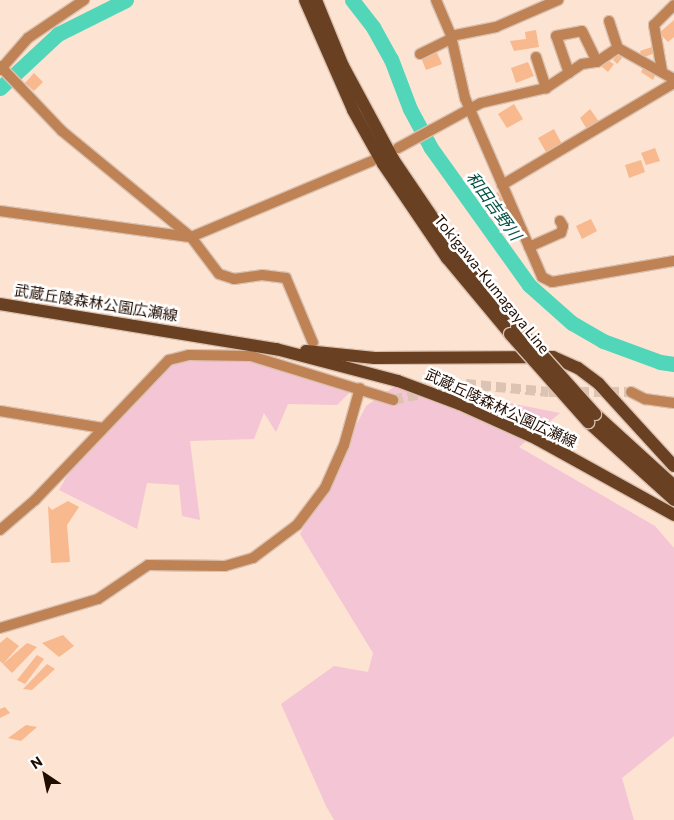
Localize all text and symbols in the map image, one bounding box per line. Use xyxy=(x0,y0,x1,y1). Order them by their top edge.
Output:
water label: 和田吉野川 xyxy=(463,168,525,244)
street label: Tokigawa-Kumagaya Line xyxy=(430,211,554,357)
street label: 武蔵丘陵森林公園広瀬線 xyxy=(13,281,179,325)
street label: 武蔵丘陵森林公園広瀬線 xyxy=(422,365,580,451)
north arrow xyxy=(20,750,70,800)
text: N xyxy=(27,752,45,772)

